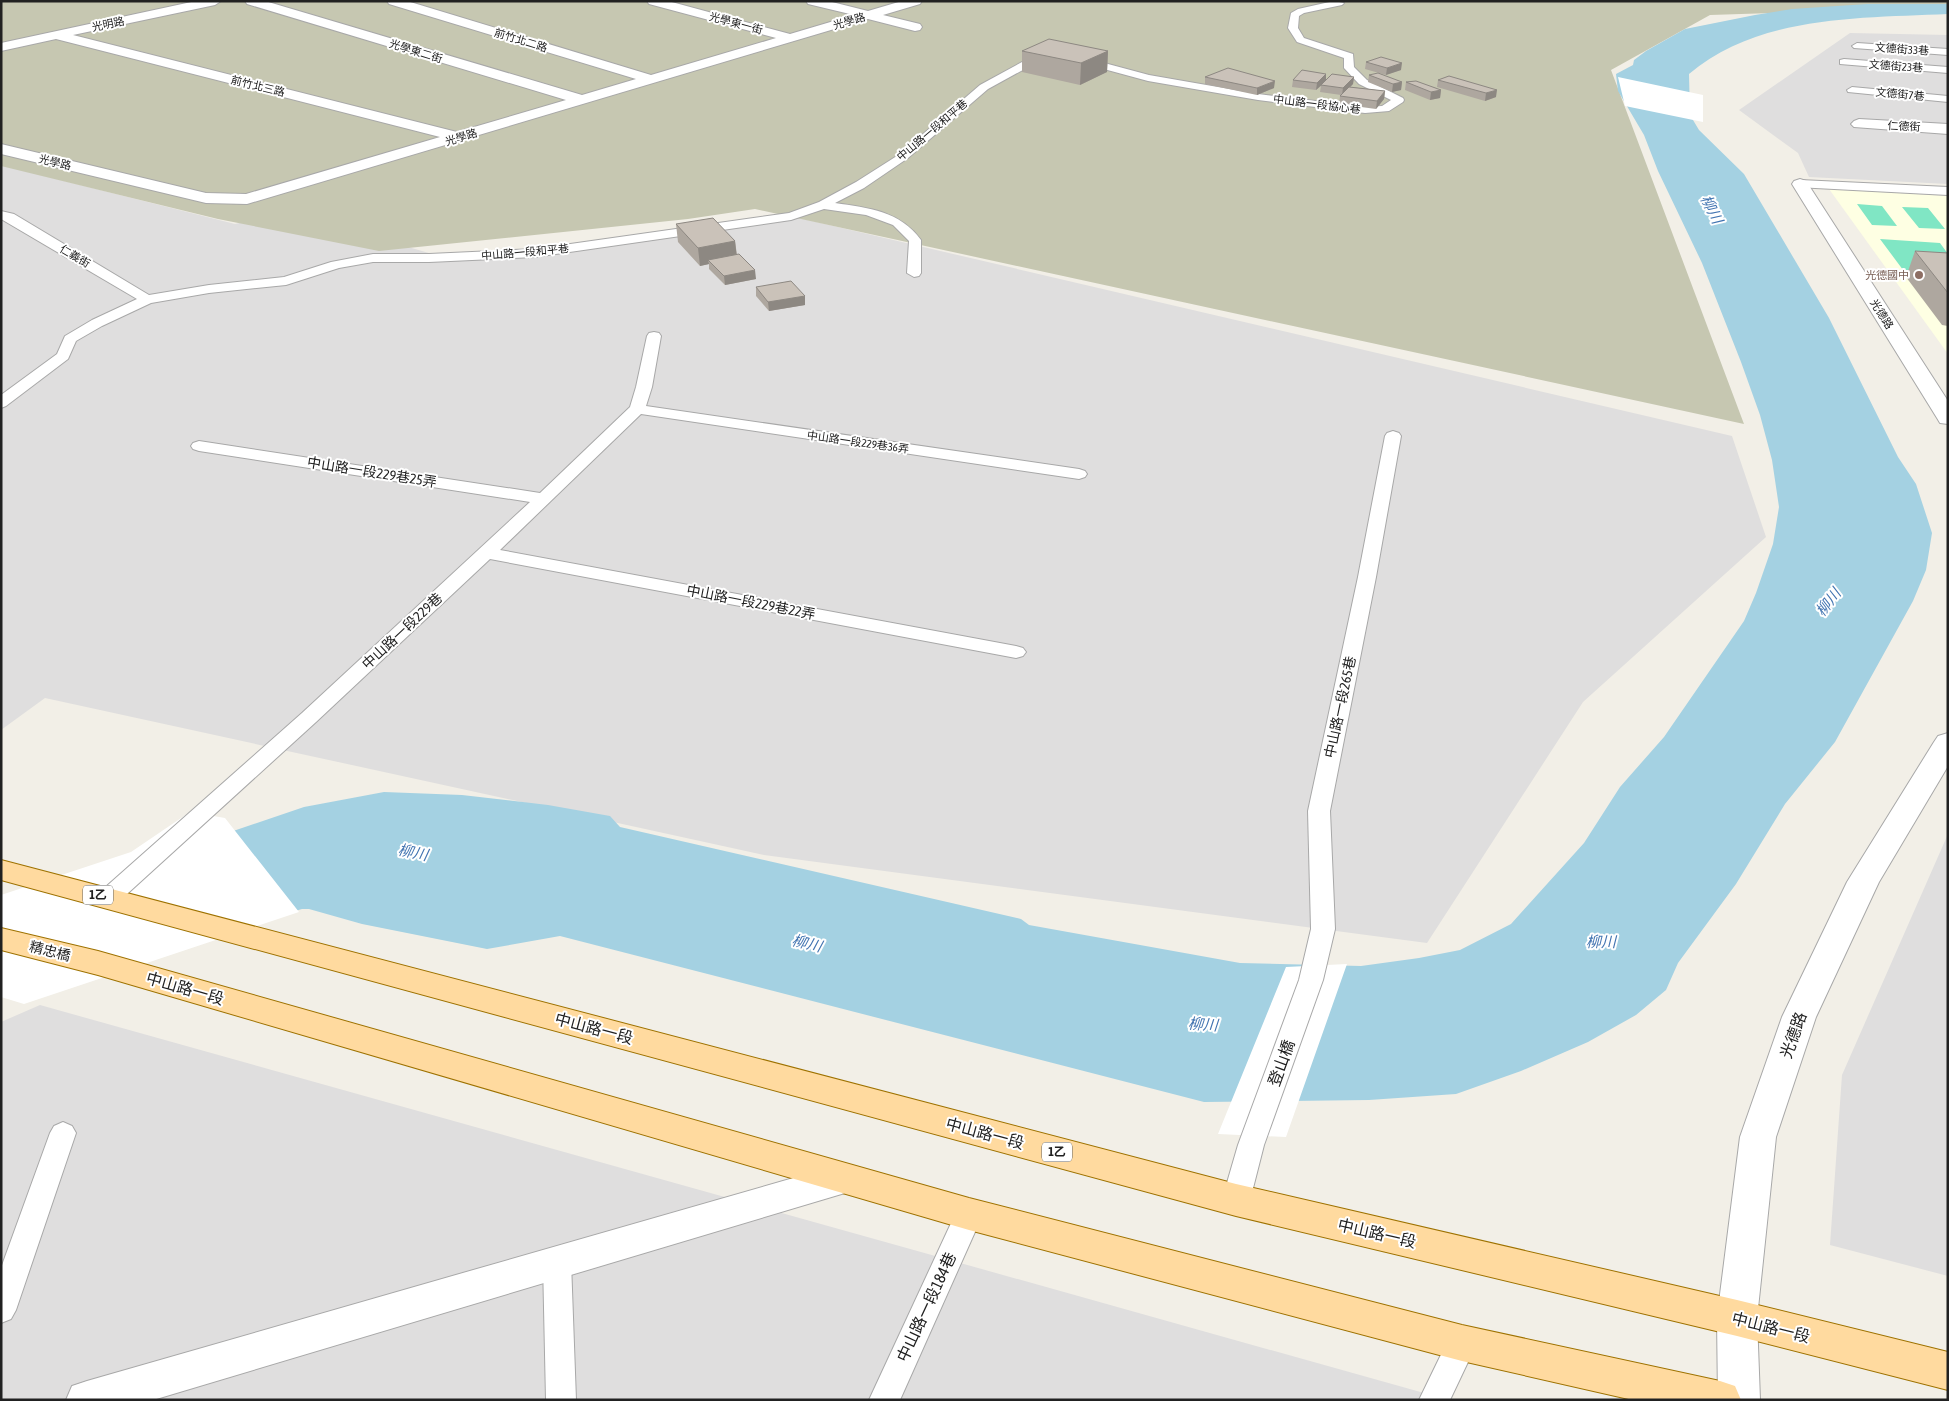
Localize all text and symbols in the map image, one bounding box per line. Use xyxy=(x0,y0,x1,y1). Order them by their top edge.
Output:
street label: 光學東一街 xyxy=(708,10,764,36)
street label: 光學路 xyxy=(831,11,867,31)
street label: 光明路 xyxy=(91,15,125,33)
street label: 前竹北二路 xyxy=(493,26,549,54)
street label: 光學東二街 xyxy=(388,37,444,65)
street label: 文德街33巷 xyxy=(1874,41,1930,57)
street label: 文德街23巷 xyxy=(1868,58,1924,74)
street label: 前竹北三路 xyxy=(230,74,286,98)
street label: 文德街7巷 xyxy=(1875,86,1925,102)
street label: 中山路一段協心巷 xyxy=(1273,93,1361,115)
street label: 中山路一段和平巷 xyxy=(894,97,970,163)
street label: 仁德街 xyxy=(1887,119,1921,133)
street label: 光學路 xyxy=(443,126,479,148)
street label: 光學路 xyxy=(38,152,72,172)
water label: 柳川 xyxy=(1698,192,1727,228)
street label: 仁義街 xyxy=(58,242,92,270)
street label: 中山路一段和平巷 xyxy=(481,242,569,262)
place label: 光德國中 xyxy=(1865,269,1909,281)
marker: 光德國中 xyxy=(1913,269,1925,281)
street label: 光德路 xyxy=(1868,297,1896,331)
street label: 中山路一段229巷36弄 xyxy=(806,429,910,455)
street label: 中山路一段229巷25弄 xyxy=(306,454,438,490)
street label: 中山路一段229巷22弄 xyxy=(685,582,817,622)
water label: 柳川 xyxy=(1812,583,1845,619)
street label: 中山路一段229巷 xyxy=(359,590,445,672)
street label: 中山路一段265巷 xyxy=(1321,655,1359,759)
water label: 柳川 xyxy=(397,841,431,864)
road number: 1乙 xyxy=(83,886,113,904)
water label: 柳川 xyxy=(790,931,826,955)
water label: 柳川 xyxy=(1586,933,1618,950)
street label: 精忠橋 xyxy=(28,938,72,964)
street label: 中山路一段 xyxy=(144,968,226,1008)
street label: 中山路一段 xyxy=(553,1009,635,1047)
street label: 光德路 xyxy=(1776,1009,1810,1061)
water label: 柳川 xyxy=(1187,1014,1221,1034)
street label: 登山橋 xyxy=(1264,1037,1298,1089)
street label: 中山路一段 xyxy=(944,1114,1026,1152)
road number: 1乙 xyxy=(1042,1142,1072,1162)
street label: 中山路一段 xyxy=(1336,1215,1418,1251)
street label: 中山路一段184巷 xyxy=(893,1249,959,1365)
street label: 中山路一段 xyxy=(1730,1309,1812,1345)

